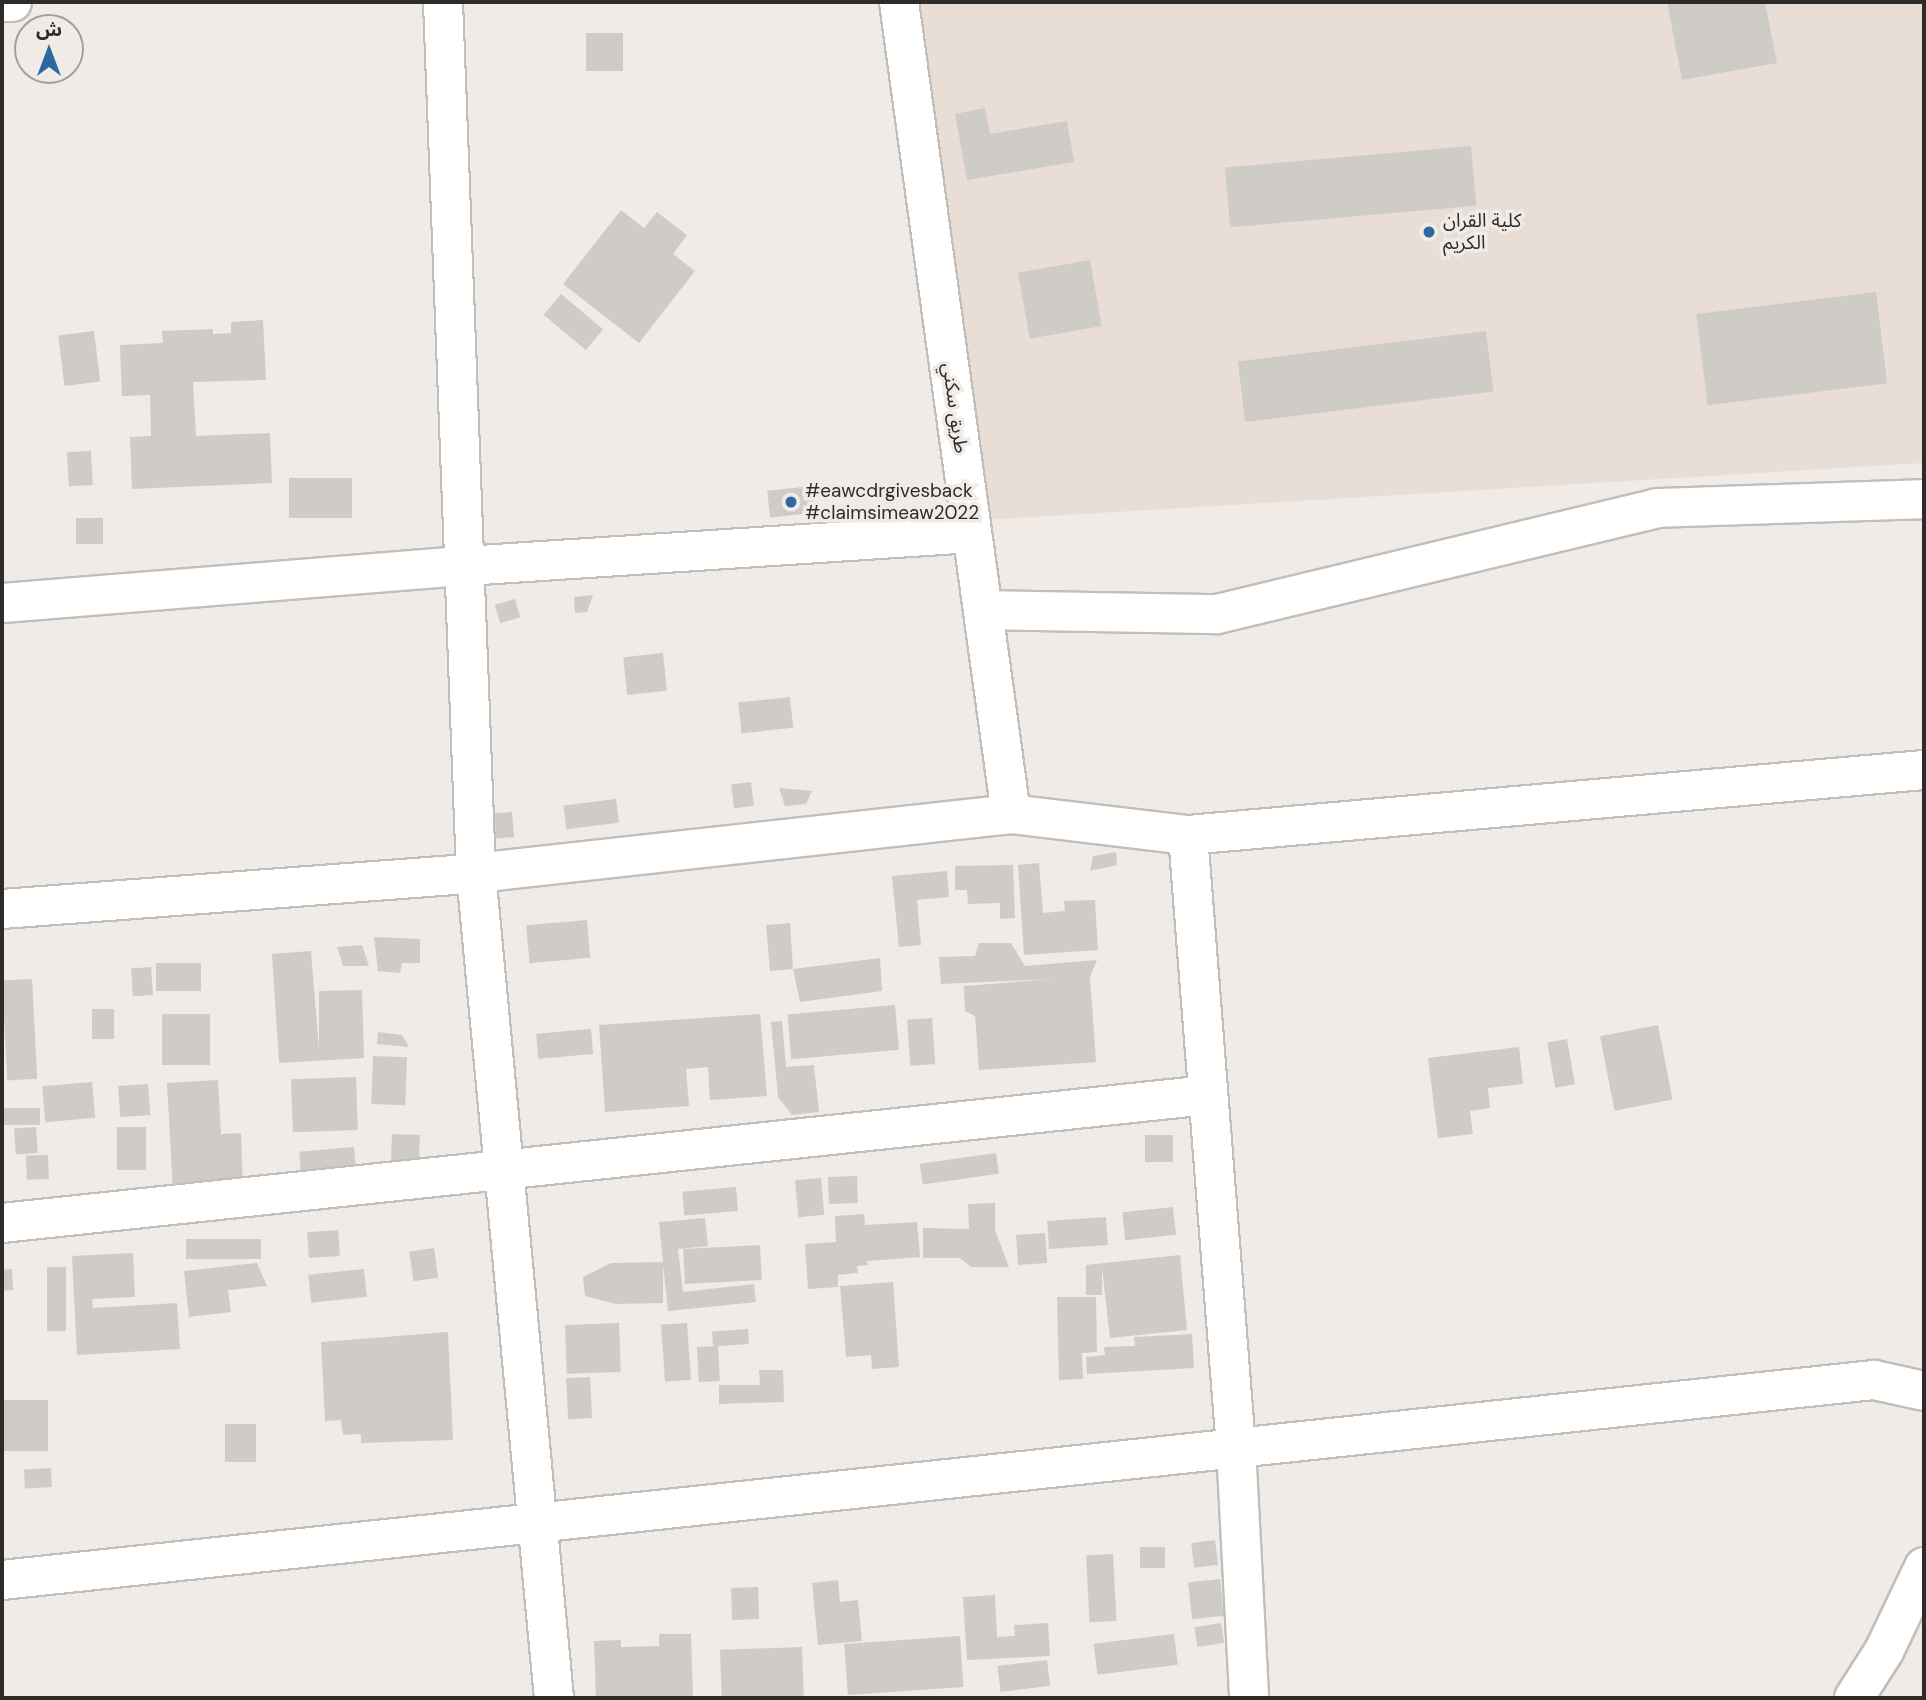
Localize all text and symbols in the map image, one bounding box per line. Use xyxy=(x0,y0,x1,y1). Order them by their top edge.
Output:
north arrow xyxy=(14,14,84,84)
text: ش xyxy=(36,17,62,42)
place label: كلية القران الكريم xyxy=(1443,210,1521,254)
marker: كلية القران الكريم xyxy=(1421,224,1437,240)
street label: طريق سكني xyxy=(937,361,973,455)
place label: #eawcdrgivesback #claimsimeaw2022 xyxy=(805,480,979,524)
marker: #eawcdrgivesback #claimsimeaw2022 xyxy=(783,494,799,510)

